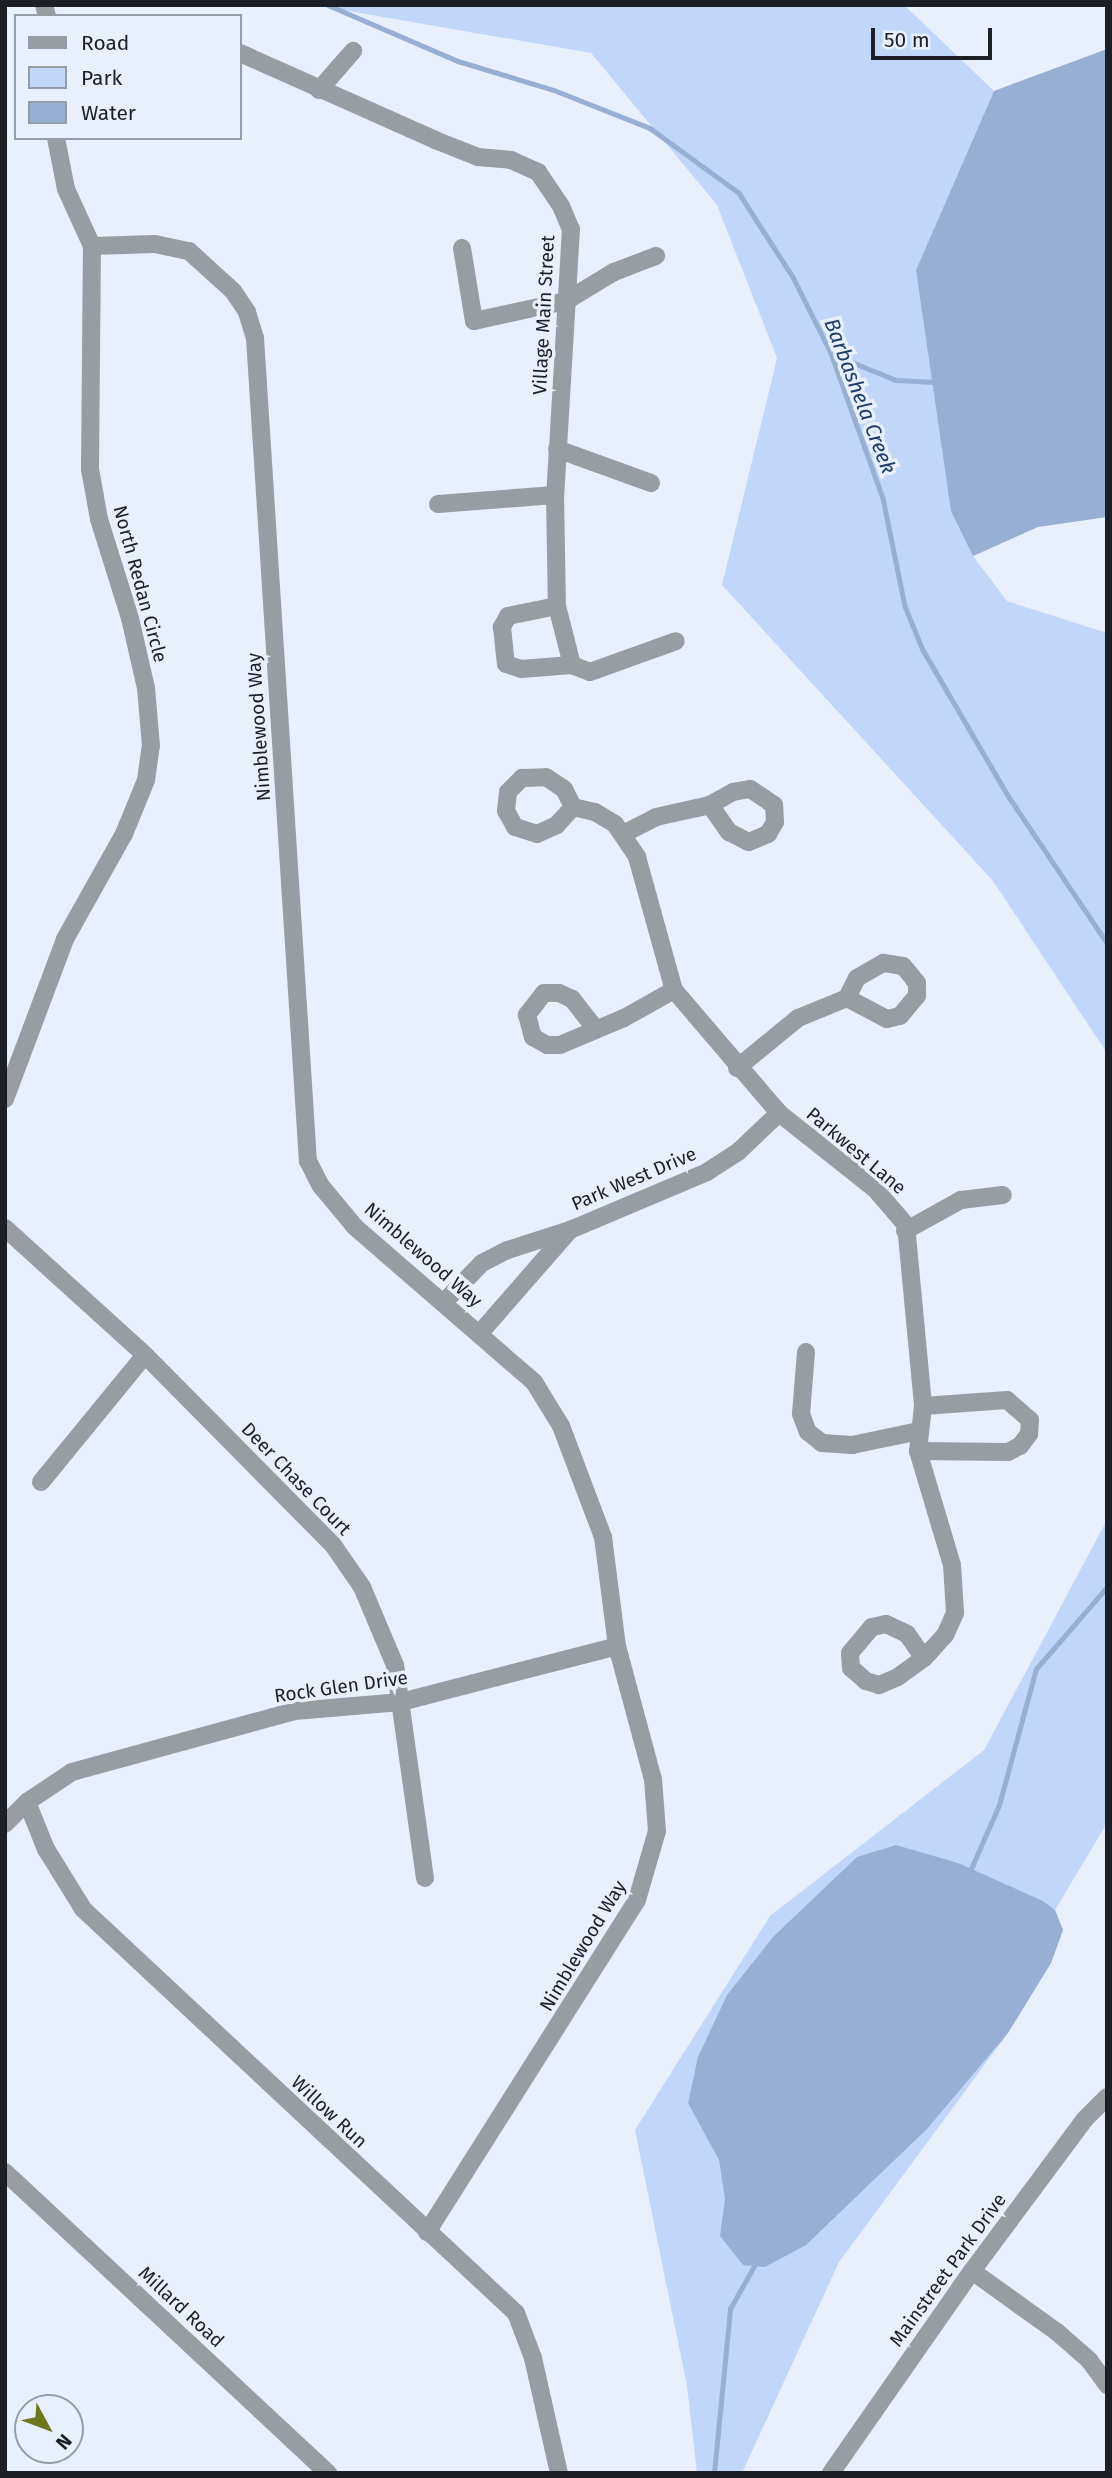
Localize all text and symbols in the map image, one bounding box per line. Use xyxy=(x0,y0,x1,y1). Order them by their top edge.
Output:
legend xyxy=(14,14,242,140)
scale bar xyxy=(874,14,995,58)
text: 50 m xyxy=(884,27,930,53)
text: Road xyxy=(81,30,129,56)
text: Park xyxy=(81,65,122,91)
text: Water xyxy=(81,100,136,126)
street label: Village Main Street xyxy=(528,234,560,396)
water label: Barbashela Creek xyxy=(819,315,901,477)
street label: North Redan Circle xyxy=(108,503,172,665)
street label: Nimblewood Way xyxy=(242,652,276,802)
street label: Parkwest Lane xyxy=(801,1103,911,1199)
street label: Park West Drive xyxy=(568,1142,700,1216)
street label: Nimblewood Way xyxy=(359,1198,487,1312)
street label: Deer Chase Court xyxy=(236,1418,356,1540)
street label: Rock Glen Drive xyxy=(273,1666,409,1708)
street label: Nimblewood Way xyxy=(535,1876,631,2016)
street label: Willow Run xyxy=(286,2071,372,2153)
street label: Mainstreet Park Drive xyxy=(885,2189,1011,2351)
street label: Millard Road xyxy=(134,2262,228,2352)
north arrow xyxy=(14,2394,84,2464)
text: N xyxy=(51,2429,77,2454)

